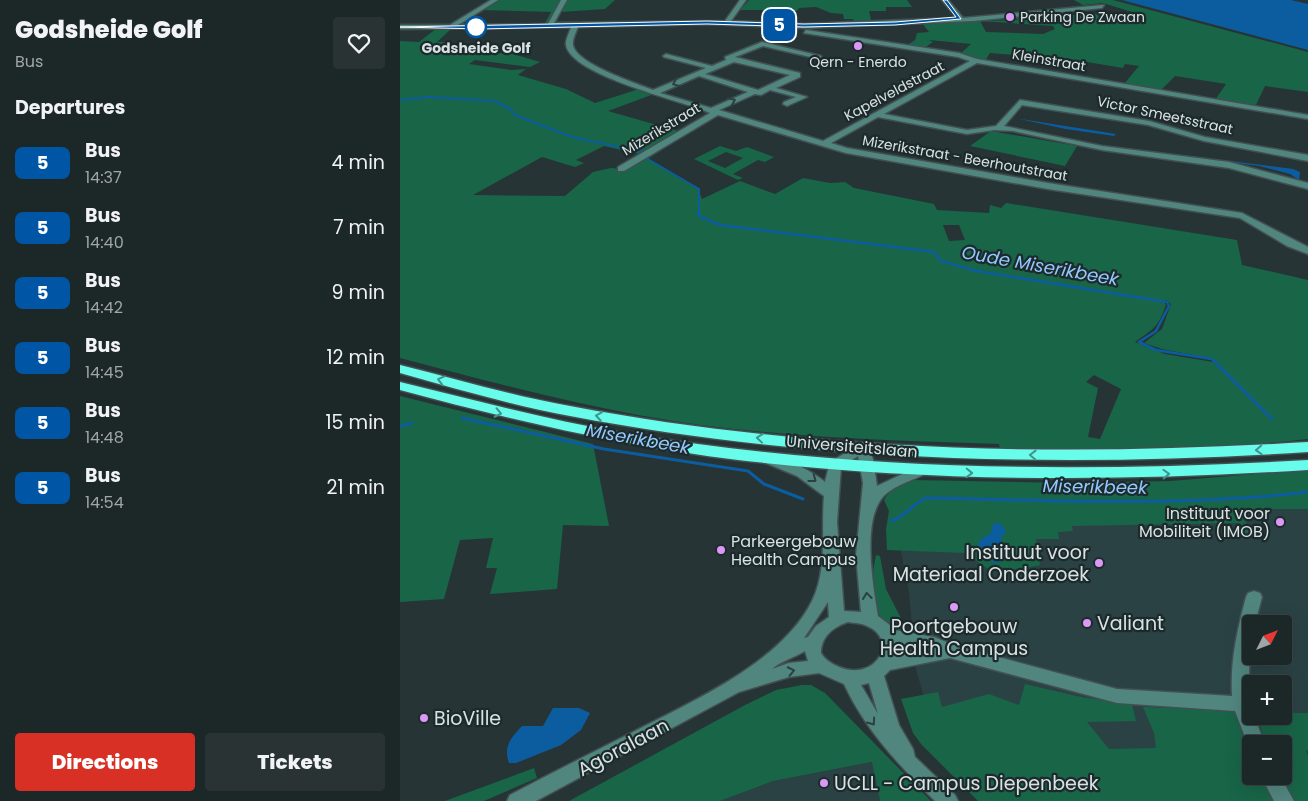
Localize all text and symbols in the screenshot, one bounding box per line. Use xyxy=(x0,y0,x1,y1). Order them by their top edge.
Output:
place label: Parking De Zwaan xyxy=(1020,7,1145,27)
line badge: 5 xyxy=(763,9,795,41)
marker: Parking De Zwaan xyxy=(1004,11,1016,23)
text: 5 xyxy=(773,12,785,37)
text: Godsheide Golf xyxy=(15,13,203,46)
marker: Godsheide Golf xyxy=(465,16,487,38)
button: heart xyxy=(333,17,385,69)
place label: Godsheide Golf xyxy=(422,38,530,58)
marker: Qern - Enerdo xyxy=(852,40,864,52)
street label: Kleinstraat xyxy=(1011,44,1087,76)
text: Bus xyxy=(15,50,43,73)
place label: Qern - Enerdo xyxy=(809,52,907,72)
street label: Kapelveldstraat xyxy=(841,56,947,126)
one-way arrow xyxy=(672,77,681,88)
street label: Victor Smeetsstraat xyxy=(1095,91,1235,139)
text: Departures xyxy=(15,94,125,121)
one-way arrow xyxy=(727,97,736,108)
street label: Mizerikstraat xyxy=(618,98,704,160)
street label: Mizerikstraat - Beerhoutstraat xyxy=(861,130,1069,186)
text: Bus xyxy=(85,137,121,164)
text: 4 min xyxy=(332,149,385,176)
text: 5 xyxy=(37,150,48,175)
text: 14:37 xyxy=(85,166,122,189)
text: Bus xyxy=(85,202,121,229)
text: 7 min xyxy=(333,214,385,241)
text: 5 xyxy=(37,215,48,240)
text: 14:40 xyxy=(85,231,124,254)
water label: Oude Miserikbeek xyxy=(960,239,1121,292)
text: Bus xyxy=(85,267,121,294)
text: 9 min xyxy=(332,279,385,306)
text: 5 xyxy=(37,280,48,305)
text: 14:42 xyxy=(85,296,123,319)
text: Bus xyxy=(85,332,121,359)
text: 12 min xyxy=(327,344,385,371)
text: 5 xyxy=(37,345,48,370)
text: 14:45 xyxy=(85,361,124,384)
one-way arrow xyxy=(436,375,445,386)
text: Bus xyxy=(85,397,121,424)
one-way arrow xyxy=(493,407,502,417)
text: 15 min xyxy=(326,409,385,436)
text: 5 xyxy=(37,410,48,435)
one-way arrow xyxy=(595,411,603,422)
water label: Miserikbeek xyxy=(584,417,693,460)
text: 14:48 xyxy=(85,426,124,449)
street label: Universiteitslaan xyxy=(785,429,919,464)
one-way arrow xyxy=(756,433,764,444)
one-way arrow xyxy=(1255,445,1263,456)
one-way arrow xyxy=(1029,450,1037,460)
text: Bus xyxy=(85,462,121,489)
one-way arrow xyxy=(965,468,973,478)
one-way arrow xyxy=(1162,468,1170,479)
one-way arrow xyxy=(807,473,816,481)
water label: Miserikbeek xyxy=(1042,473,1148,500)
text: 21 min xyxy=(327,474,385,501)
text: 5 xyxy=(37,475,48,500)
text: 14:54 xyxy=(85,491,124,514)
place label: Instituut voor Mobiliteit (IMOB) xyxy=(1139,502,1270,543)
marker: Instituut voor Mobiliteit (IMOB) xyxy=(1274,516,1286,528)
place label: Parkeergebouw Health Campus xyxy=(731,530,856,571)
place label: Instituut voor Materiaal Onderzoek xyxy=(893,539,1089,588)
marker: Parkeergebouw Health Campus xyxy=(715,544,727,556)
marker: Instituut voor Materiaal Onderzoek xyxy=(1093,557,1105,569)
one-way arrow xyxy=(862,592,873,600)
marker: Poortgebouw Health Campus xyxy=(948,601,960,613)
place label: Valiant xyxy=(1097,610,1164,637)
place label: Poortgebouw Health Campus xyxy=(880,613,1028,662)
north arrow xyxy=(1242,615,1292,665)
map controls xyxy=(1242,615,1292,785)
marker: Valiant xyxy=(1081,617,1093,629)
one-way arrow xyxy=(786,666,795,677)
button: + xyxy=(1242,675,1292,725)
place label: BioVille xyxy=(434,705,501,732)
marker: BioVille xyxy=(418,712,430,724)
street label: Agoralaan xyxy=(573,712,674,783)
one-way arrow xyxy=(866,716,875,726)
button: Directions xyxy=(15,733,195,791)
button: Tickets xyxy=(205,733,385,791)
button: − xyxy=(1242,735,1292,785)
place label: UCLL - Campus Diepenbeek xyxy=(834,770,1099,797)
marker: UCLL - Campus Diepenbeek xyxy=(818,777,830,789)

